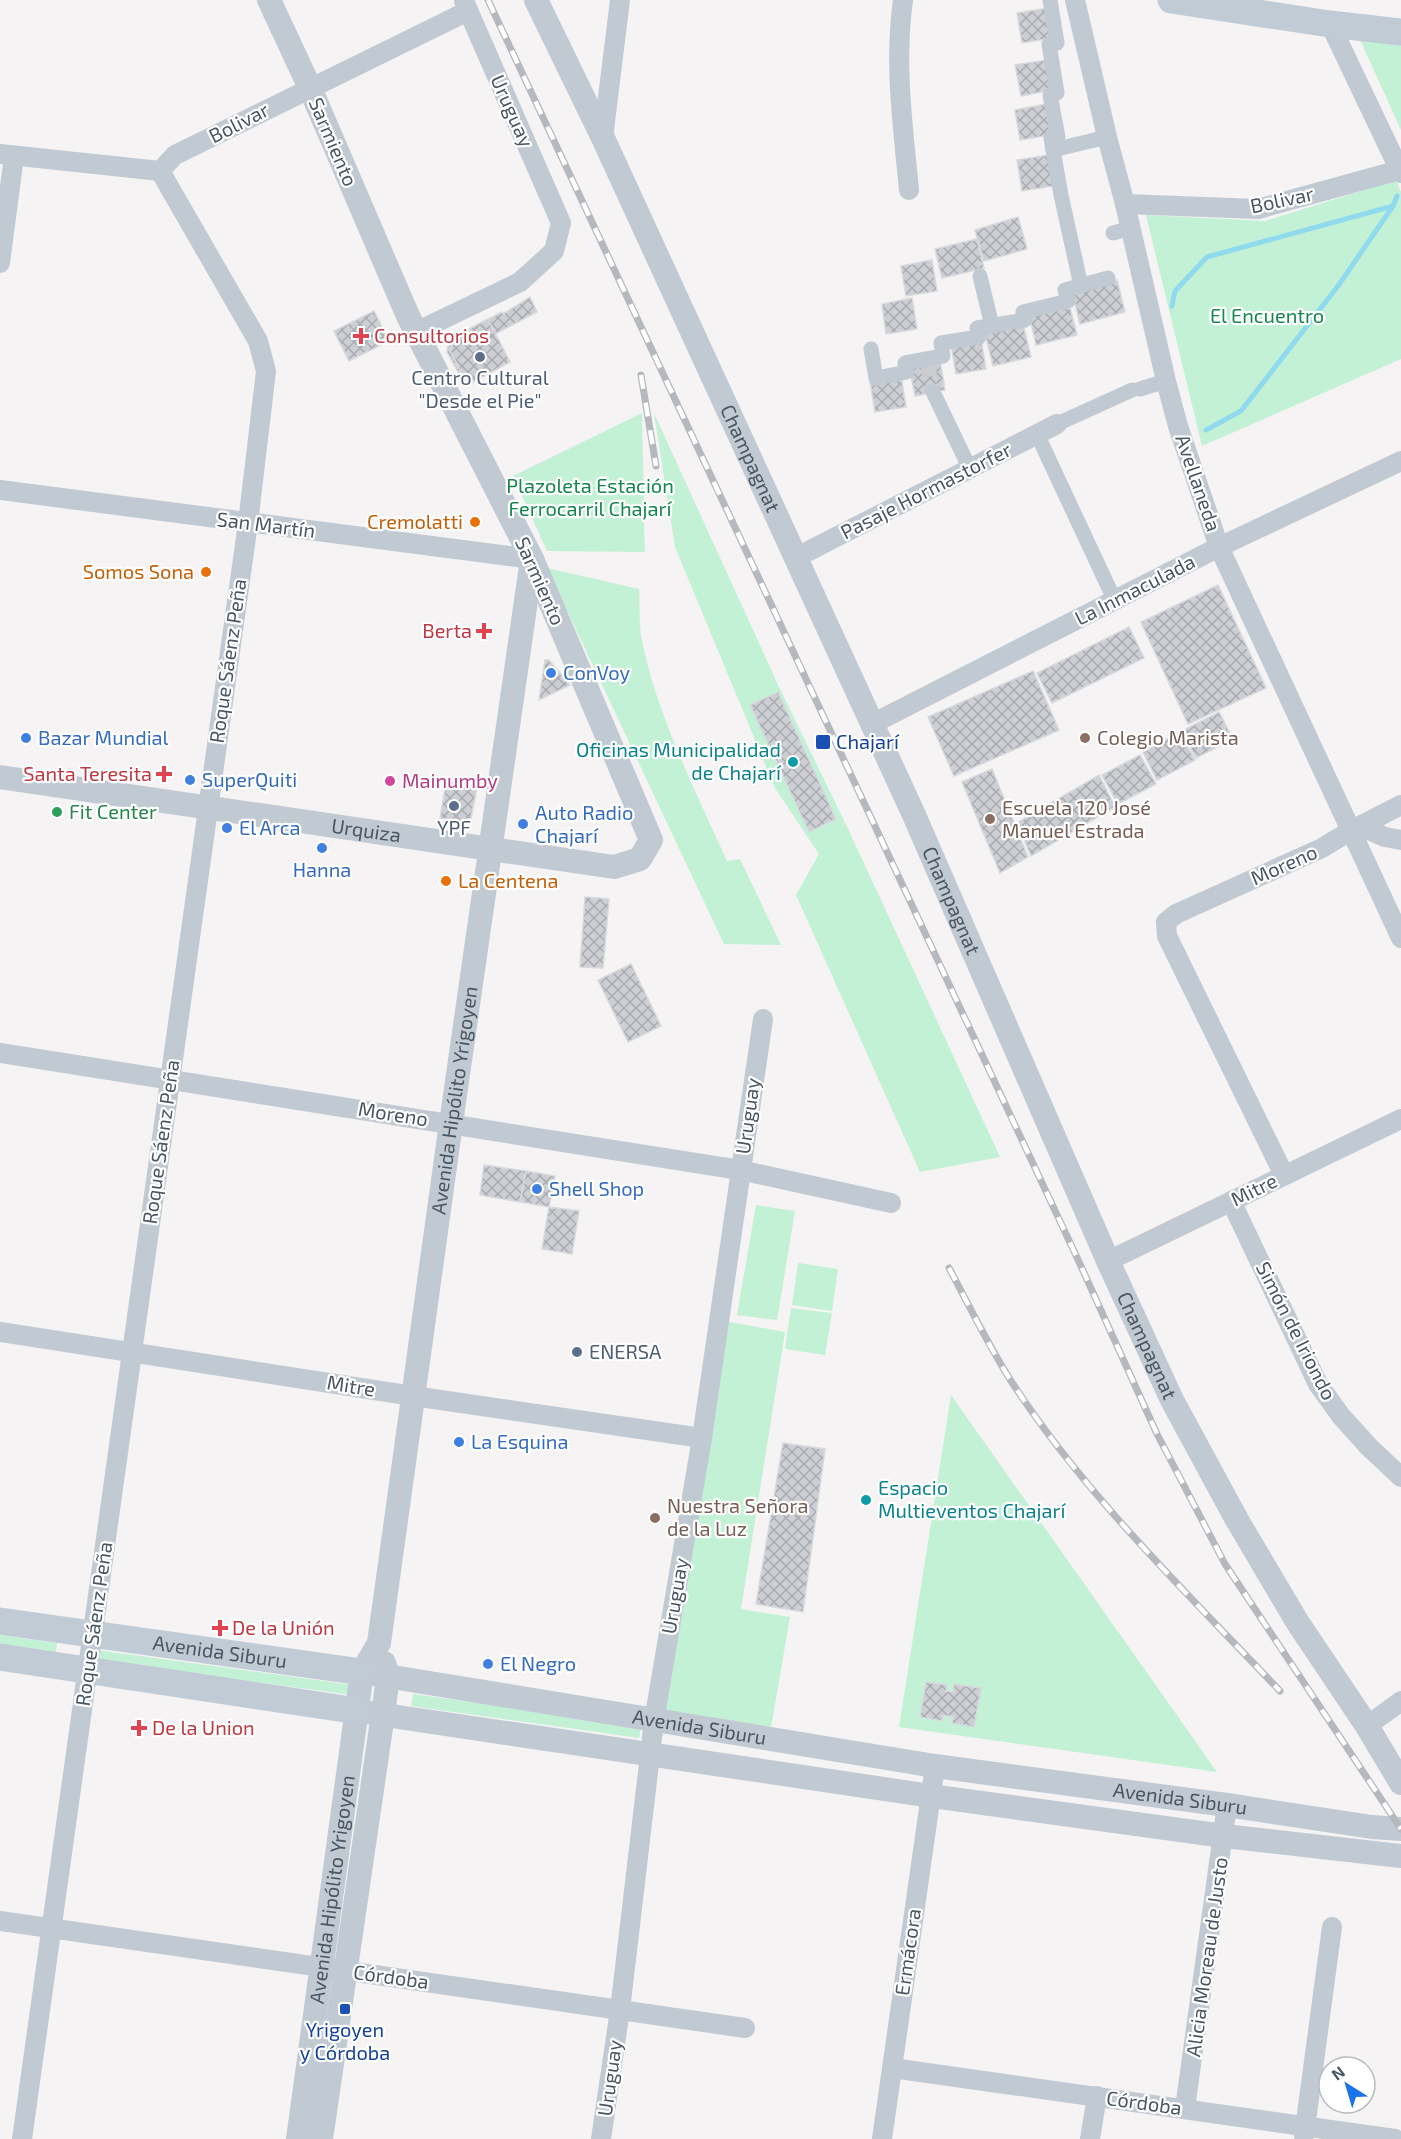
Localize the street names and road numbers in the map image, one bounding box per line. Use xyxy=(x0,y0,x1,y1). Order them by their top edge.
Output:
street label: Uruguay xyxy=(486,71,540,151)
street label: Sarmiento xyxy=(305,94,363,190)
street label: Bolivar xyxy=(205,97,273,147)
street label: Bolivar xyxy=(1248,181,1316,217)
street label: Champagnat xyxy=(716,400,786,516)
street label: Avellaneda xyxy=(1171,431,1227,534)
street label: Pasaje Hormastorfer xyxy=(836,437,1015,544)
street label: San Martín xyxy=(216,506,317,542)
street label: Sarmiento xyxy=(511,533,571,628)
street label: La Inmaculada xyxy=(1070,549,1199,630)
street label: Roque Sáenz Peña xyxy=(204,577,250,745)
street label: Urquiza xyxy=(330,813,403,847)
street label: Moreno xyxy=(1247,839,1321,889)
street label: Champagnat xyxy=(918,843,986,959)
street label: Avenida Hipólito Yrigoyen xyxy=(425,984,482,1216)
street label: Roque Sáenz Peña xyxy=(137,1058,183,1226)
street label: Uruguay xyxy=(730,1076,764,1156)
street label: Moreno xyxy=(357,1096,430,1130)
street label: Mitre xyxy=(1226,1168,1281,1211)
street label: Simón de Iriondo xyxy=(1252,1257,1342,1404)
street label: Champagnat xyxy=(1113,1288,1183,1403)
street label: Mitre xyxy=(325,1369,377,1401)
street label: Roque Sáenz Peña xyxy=(70,1540,116,1708)
street label: Uruguay xyxy=(656,1555,693,1636)
street label: Avenida Siburu xyxy=(151,1630,289,1672)
street label: Avenida Siburu xyxy=(631,1704,768,1749)
street label: Avenida Hipólito Yrigoyen xyxy=(304,1773,359,2005)
street label: Avenida Siburu xyxy=(1112,1777,1249,1819)
street label: Alicia Moreau de Justo xyxy=(1180,1855,1232,2058)
street label: Ermácora xyxy=(889,1907,925,1997)
street label: Córdoba xyxy=(352,1959,430,1993)
street label: Uruguay xyxy=(592,2038,626,2118)
street label: Córdoba xyxy=(1105,2085,1183,2119)

